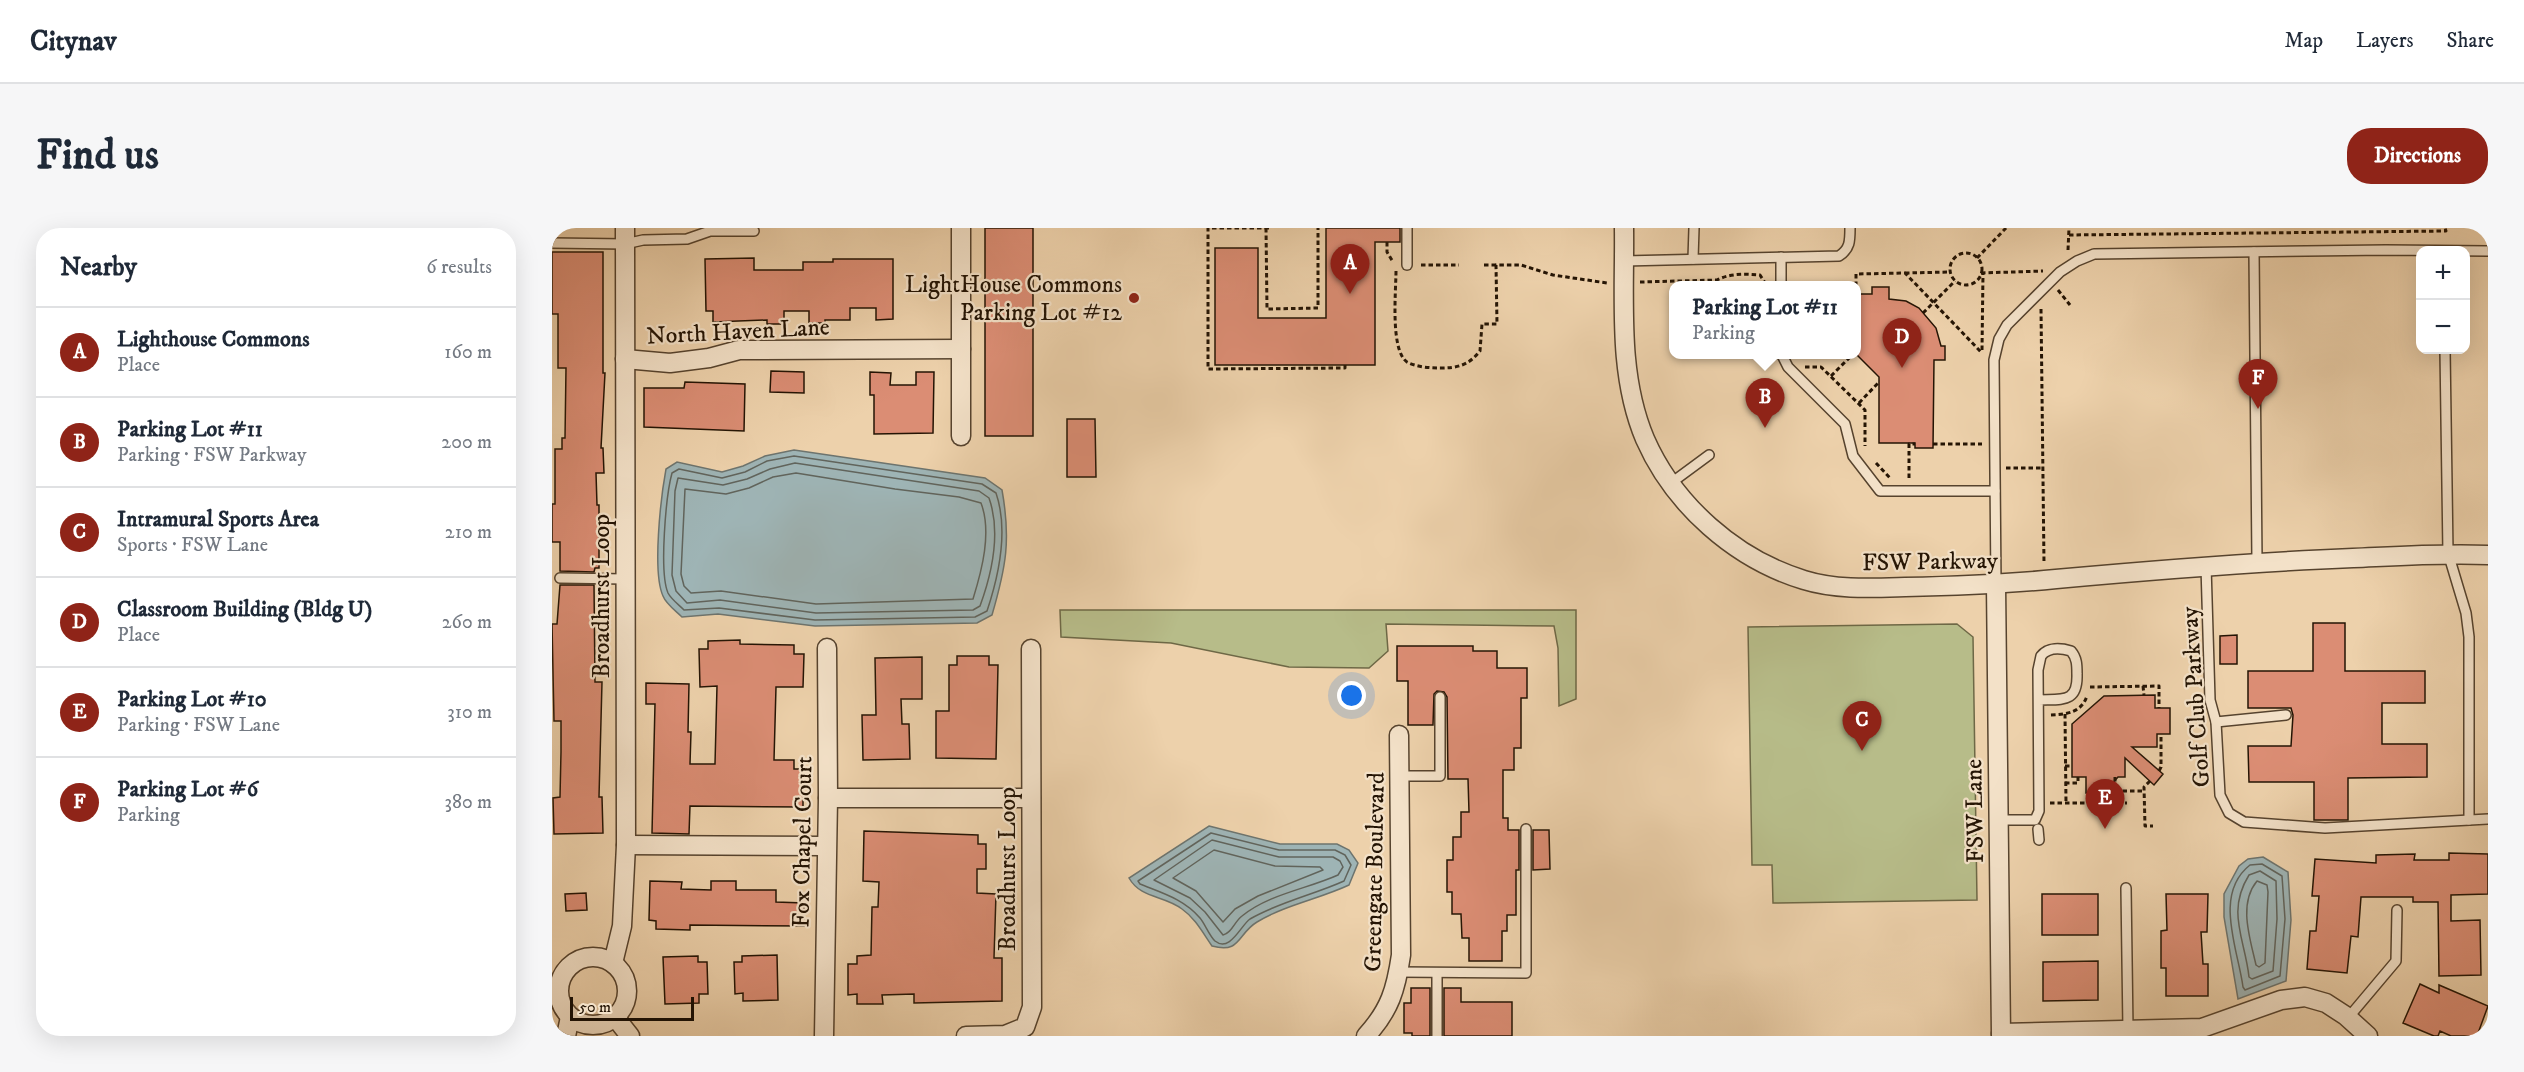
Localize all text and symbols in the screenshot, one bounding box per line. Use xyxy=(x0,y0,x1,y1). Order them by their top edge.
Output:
text: Citynav xyxy=(30,24,117,59)
text: Map xyxy=(2284,28,2323,54)
text: Layers xyxy=(2356,28,2414,54)
text: Share xyxy=(2447,28,2494,54)
button: Directions xyxy=(2347,128,2488,184)
text: Find us xyxy=(36,130,159,182)
pin: A xyxy=(1330,244,1370,294)
map controls xyxy=(2416,246,2470,354)
button: + xyxy=(2416,246,2470,300)
text: Nearby xyxy=(60,251,137,284)
text: 6 results xyxy=(426,255,492,280)
place label: LightHouse Commons Parking Lot #12 xyxy=(905,270,1122,328)
popup xyxy=(1669,281,1861,359)
marker: LightHouse Commons Parking Lot #12 xyxy=(1127,291,1141,305)
text: Parking Lot #11 xyxy=(1692,294,1838,321)
button: − xyxy=(2416,300,2470,354)
street label: North Haven Lane xyxy=(646,312,830,352)
pin: D xyxy=(1882,318,1922,368)
text: Parking xyxy=(1692,321,1755,346)
text: Lighthouse Commons xyxy=(117,326,310,353)
text: A xyxy=(73,340,86,365)
text: 160 m xyxy=(444,340,492,365)
text: Place xyxy=(117,353,160,378)
pin: F xyxy=(2238,360,2278,409)
pin: B xyxy=(1746,378,1784,428)
text: Parking Lot #11 xyxy=(117,416,263,443)
text: B xyxy=(73,430,86,455)
text: 200 m xyxy=(441,430,492,455)
text: Parking · FSW Parkway xyxy=(117,443,306,468)
text: Intramural Sports Area xyxy=(117,506,319,533)
street label: Broadhurst Loop xyxy=(587,514,617,678)
text: C xyxy=(73,520,86,545)
text: 210 m xyxy=(445,520,492,545)
text: Sports · FSW Lane xyxy=(117,533,268,558)
street label: FSW Parkway xyxy=(1862,546,1999,578)
text: Classroom Building (Bldg U) xyxy=(117,596,372,623)
street label: Golf Club Parkway xyxy=(2175,605,2217,788)
text: D xyxy=(72,610,87,635)
text: 260 m xyxy=(442,610,492,635)
text: Place xyxy=(117,623,160,648)
your location xyxy=(1337,681,1366,710)
text: Parking Lot #10 xyxy=(117,686,267,713)
text: E xyxy=(72,700,87,725)
text: 310 m xyxy=(447,700,492,725)
pin: C xyxy=(1842,702,1882,751)
text: Parking · FSW Lane xyxy=(117,713,280,738)
street label: Fox Chapel Court xyxy=(787,756,819,928)
street label: FSW Lane xyxy=(1959,759,1991,863)
street label: Greengate Boulevard xyxy=(1358,772,1392,972)
text: Parking Lot #6 xyxy=(117,776,258,803)
pin: E xyxy=(2086,780,2124,829)
street label: Broadhurst Loop xyxy=(993,787,1023,951)
text: F xyxy=(73,790,86,815)
text: 380 m xyxy=(444,790,492,815)
text: Parking xyxy=(117,803,180,828)
scale bar xyxy=(570,994,694,1022)
text: 50 m xyxy=(579,997,611,1017)

